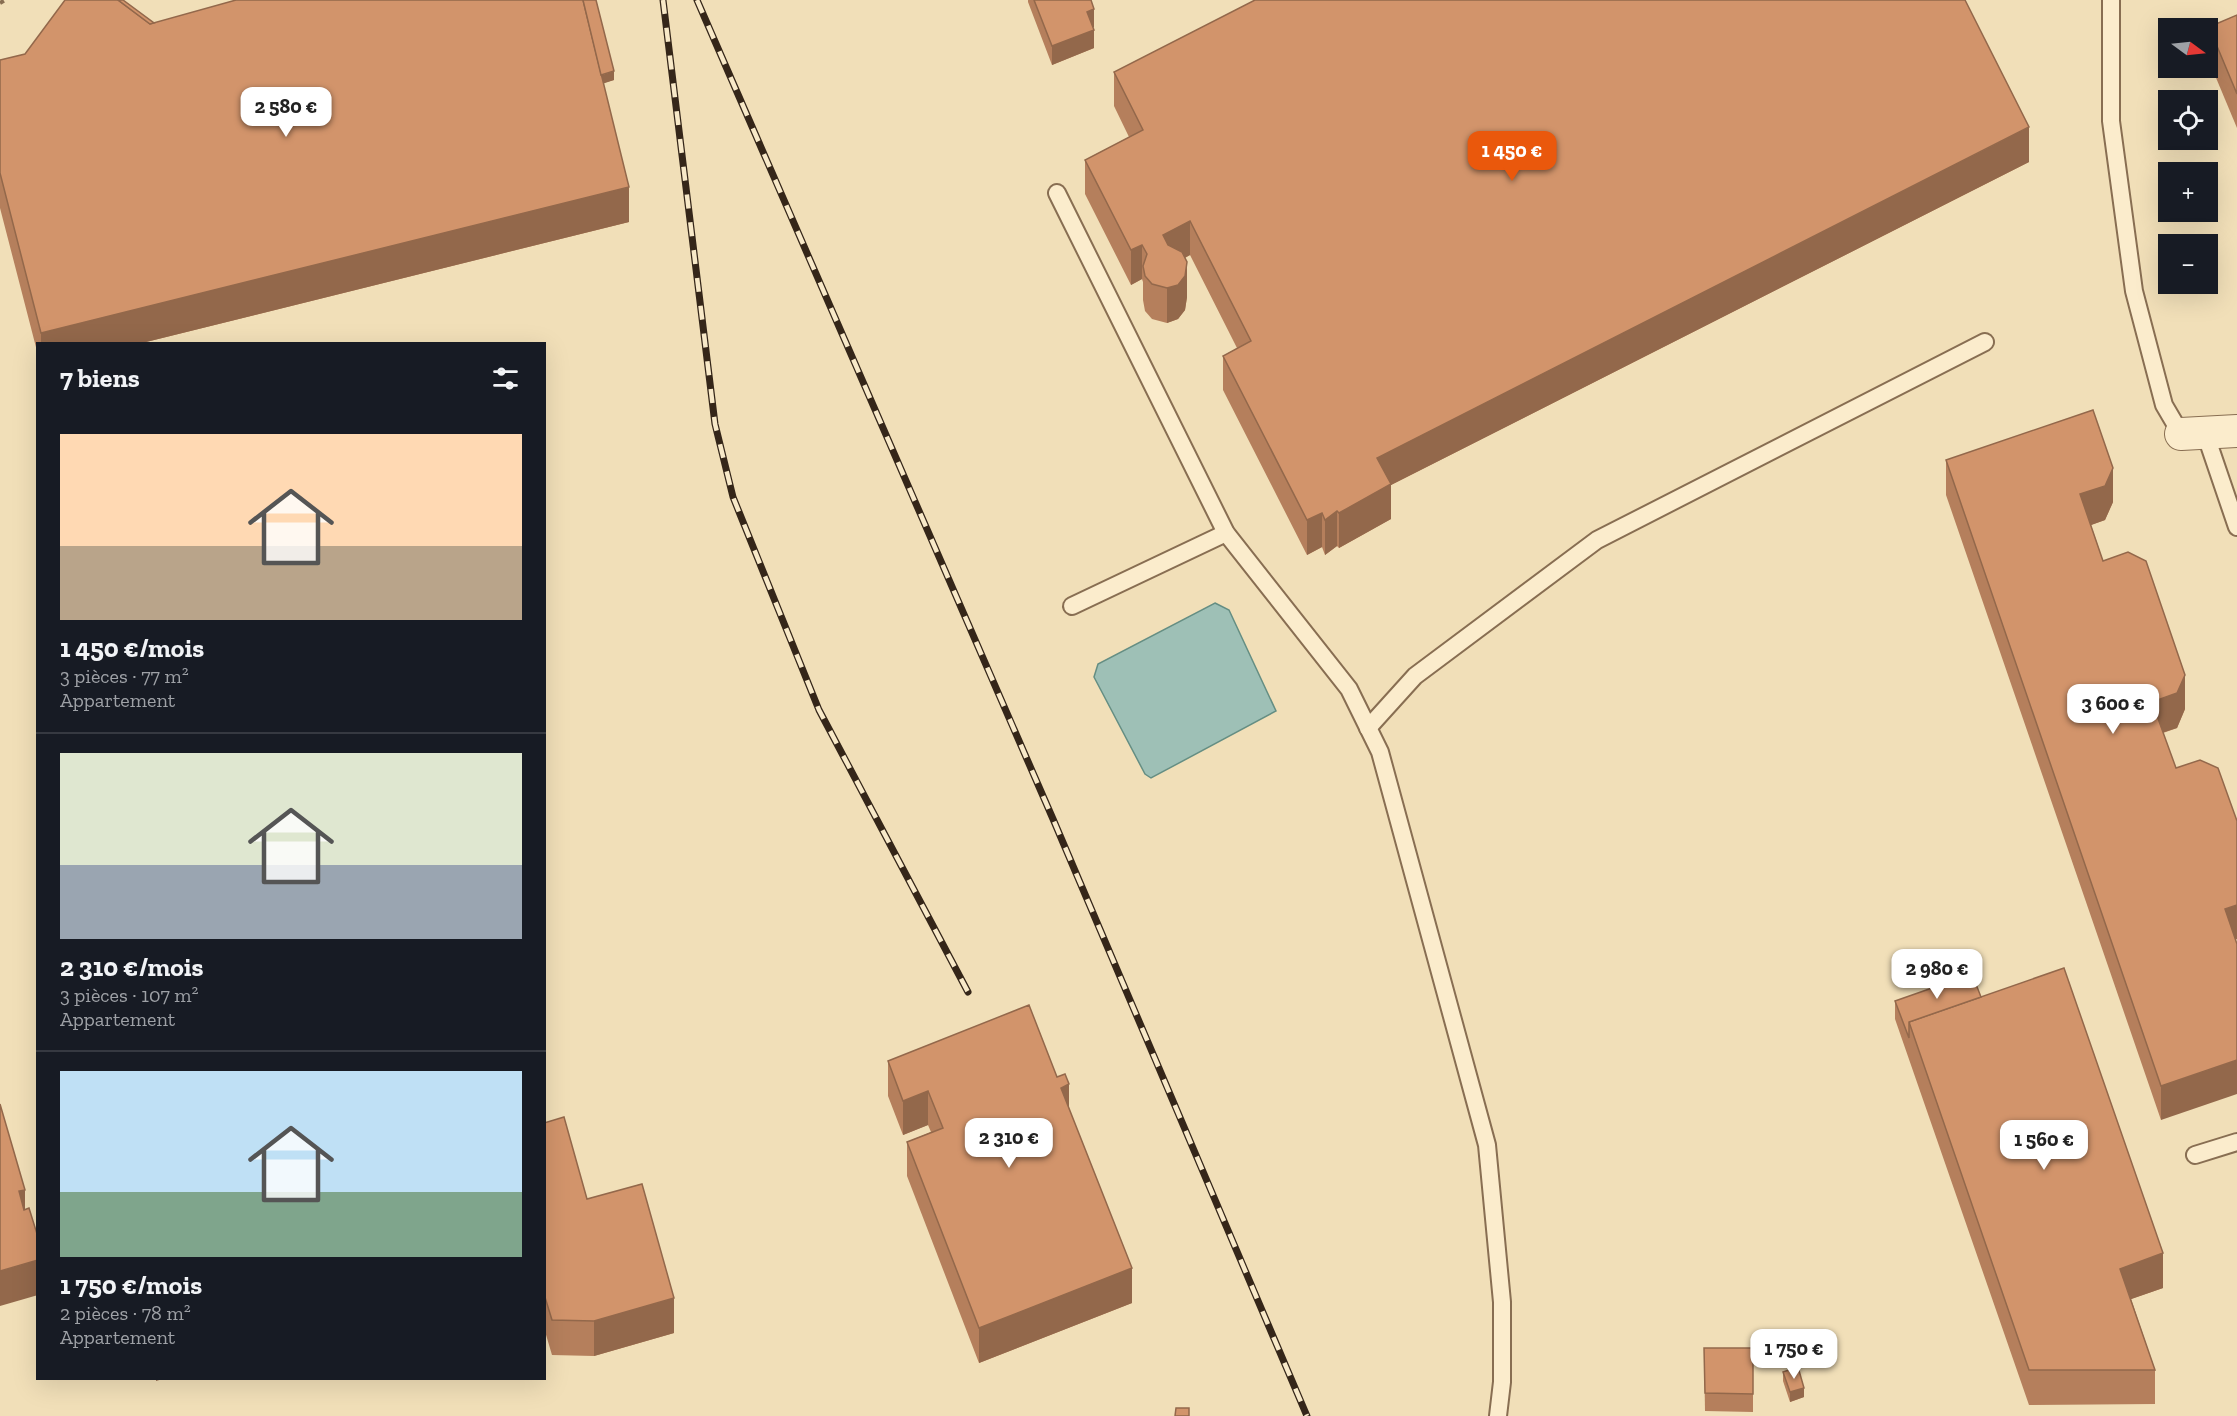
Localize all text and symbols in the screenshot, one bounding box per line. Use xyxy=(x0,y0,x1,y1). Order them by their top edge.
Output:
north arrow xyxy=(2158,18,2218,78)
map controls xyxy=(2158,18,2218,294)
pin: 2 580 € xyxy=(231,87,341,138)
button: locate xyxy=(2158,90,2218,150)
text: 2 580 € xyxy=(255,94,317,118)
pin: 1 450 € xyxy=(1457,131,1567,182)
text: 1 450 € xyxy=(1482,138,1542,162)
button: + xyxy=(2158,162,2218,222)
button: − xyxy=(2158,234,2218,294)
text: 7 biens xyxy=(60,362,140,394)
icon: filters xyxy=(489,362,522,395)
icon: home xyxy=(237,473,345,581)
text: 1 450 €/mois xyxy=(60,632,204,664)
text: 3 pièces · 77 m² xyxy=(60,664,189,688)
pin: 3 600 € xyxy=(2058,684,2168,735)
text: Appartement xyxy=(60,688,175,712)
text: 3 600 € xyxy=(2081,691,2145,715)
icon: home xyxy=(237,792,345,900)
pin: 2 980 € xyxy=(1882,949,1992,1000)
text: 2 310 €/mois xyxy=(60,951,204,983)
text: 2 980 € xyxy=(1905,956,1969,980)
text: 3 pièces · 107 m² xyxy=(60,983,199,1007)
text: Appartement xyxy=(60,1007,175,1031)
icon: home xyxy=(237,1110,345,1218)
pin: 2 310 € xyxy=(954,1118,1064,1169)
pin: 1 560 € xyxy=(1989,1120,2099,1171)
text: 2 310 € xyxy=(979,1125,1039,1149)
text: 1 560 € xyxy=(2014,1127,2074,1151)
text: 1 750 €/mois xyxy=(60,1269,202,1301)
text: 2 pièces · 78 m² xyxy=(60,1301,191,1325)
text: Appartement xyxy=(60,1325,175,1349)
pin: 1 750 € xyxy=(1739,1329,1849,1380)
text: 1 750 € xyxy=(1764,1336,1824,1360)

